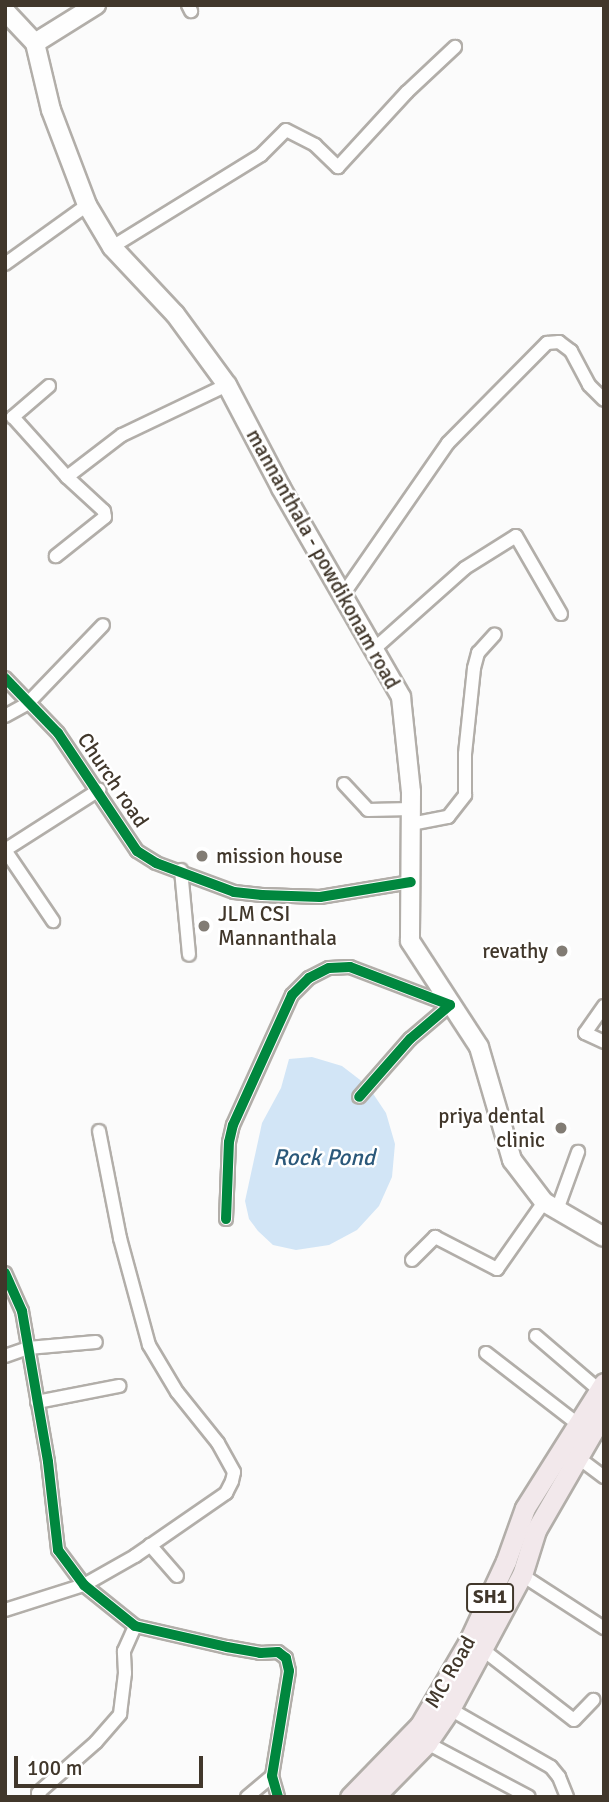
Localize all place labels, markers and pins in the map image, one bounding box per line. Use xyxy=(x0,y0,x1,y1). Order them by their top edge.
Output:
place label: mission house xyxy=(216,843,343,869)
marker: mission house xyxy=(194,848,210,864)
place label: JLM CSI Mannanthala xyxy=(218,901,337,951)
marker: JLM CSI Mannanthala xyxy=(196,918,212,934)
place label: revathy xyxy=(482,938,548,964)
marker: revathy xyxy=(554,943,570,959)
place label: priya dental clinic xyxy=(438,1103,545,1153)
marker: priya dental clinic xyxy=(551,1118,571,1138)

